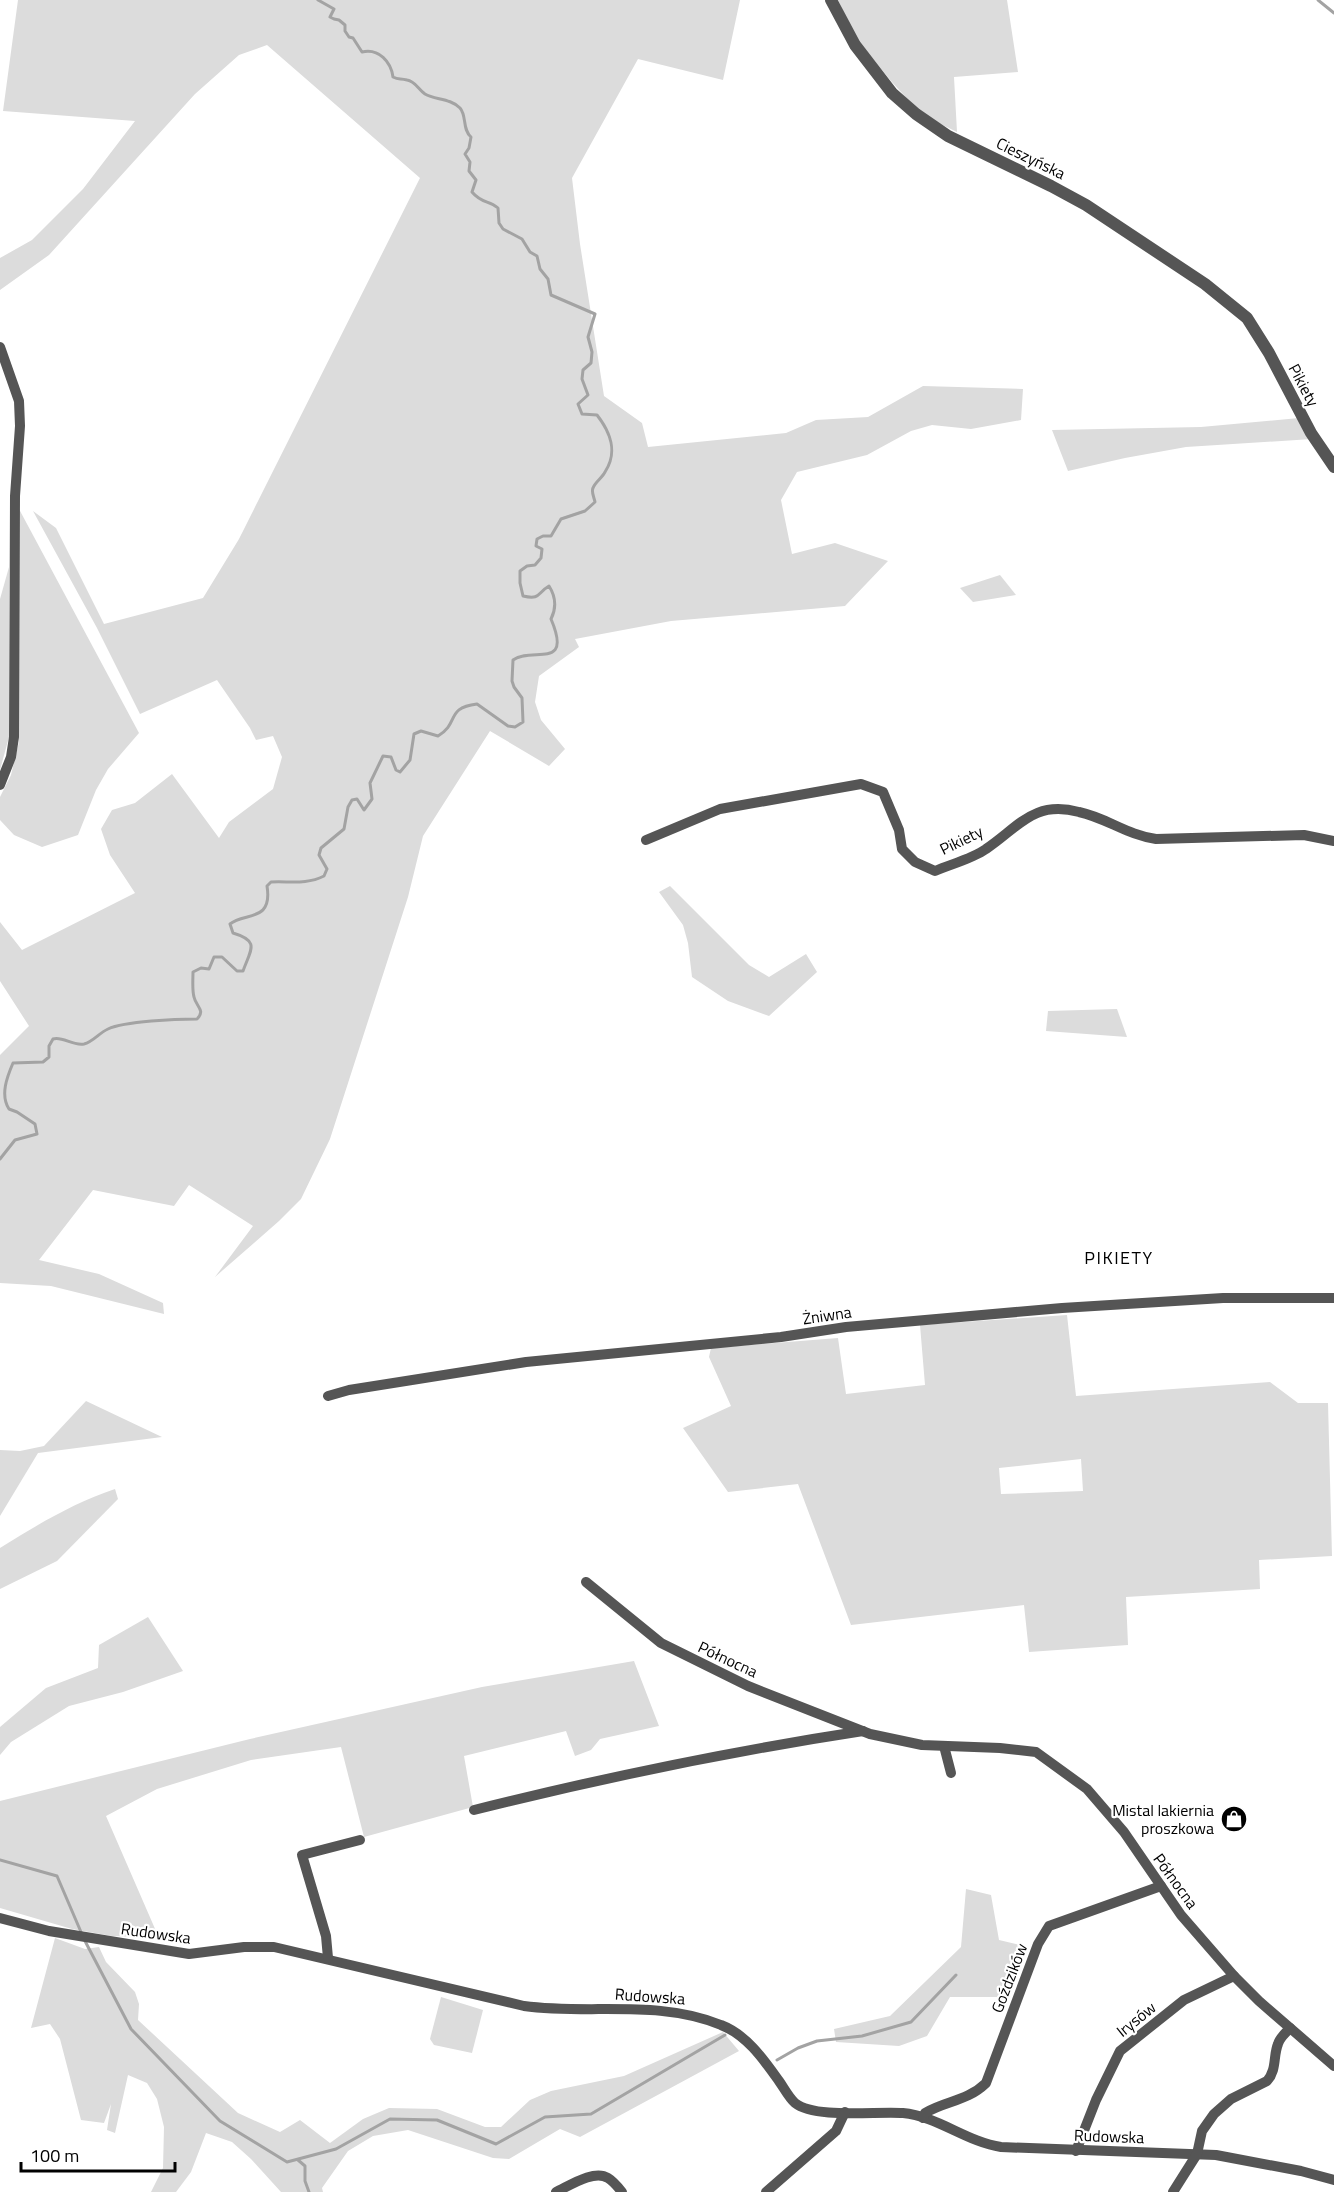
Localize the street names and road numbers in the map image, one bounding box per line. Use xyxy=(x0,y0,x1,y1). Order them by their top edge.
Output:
street label: Cieszyńska xyxy=(992,131,1070,185)
street label: Pikiety xyxy=(1283,359,1325,411)
street label: Pikiety xyxy=(935,819,987,861)
street label: Żniwna xyxy=(801,1300,853,1330)
street label: Północna xyxy=(694,1635,762,1683)
street label: Północna xyxy=(1148,1848,1204,1914)
street label: Rudowska xyxy=(120,1916,192,1950)
street label: Goździków xyxy=(985,1940,1033,2016)
street label: Rudowska xyxy=(614,1982,686,2010)
street label: Irysów xyxy=(1111,1995,1161,2043)
street label: Rudowska xyxy=(1073,2123,1145,2149)

